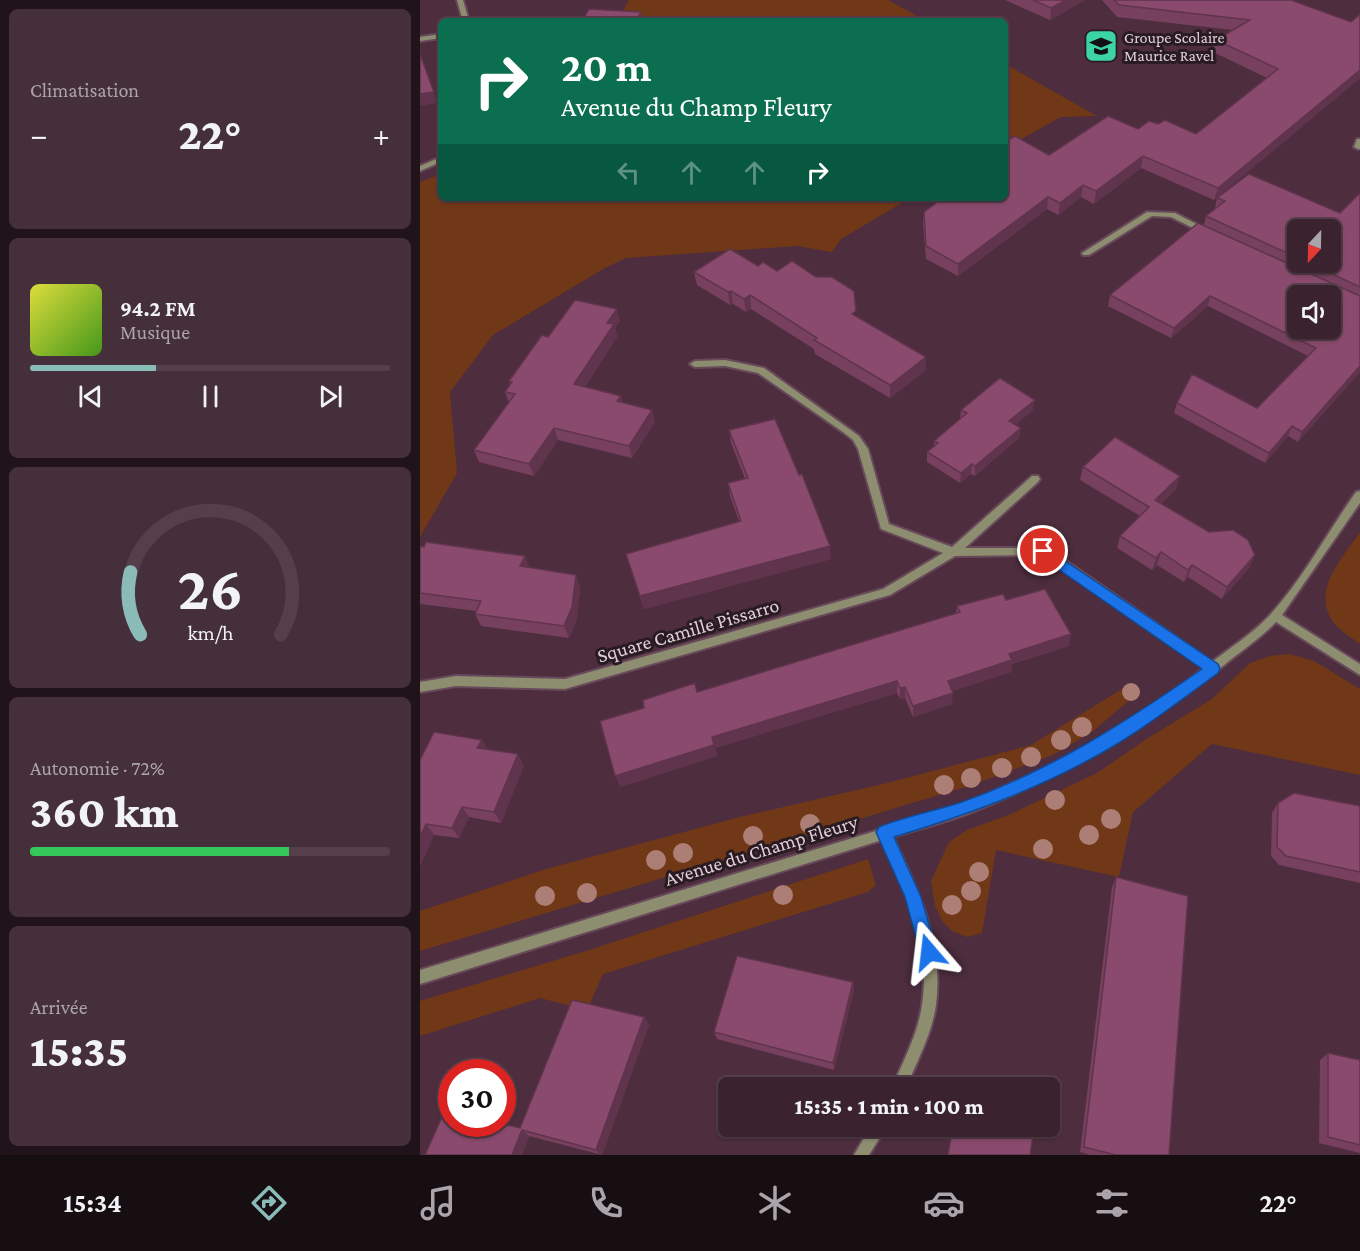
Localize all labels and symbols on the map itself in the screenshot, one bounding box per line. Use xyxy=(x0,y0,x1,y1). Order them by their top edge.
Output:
school or university icon: Groupe Scolaire Maurice Ravel xyxy=(1083,28,1119,64)
place label: Groupe Scolaire Maurice Ravel xyxy=(1124,29,1224,64)
north arrow xyxy=(1287,219,1341,273)
pin xyxy=(1017,525,1068,576)
street label: Square Camille Pissarro xyxy=(595,594,782,667)
street label: Avenue du Champ Fleury xyxy=(662,810,861,891)
position arrow xyxy=(897,920,961,984)
speed limit sign: 30 xyxy=(438,1059,516,1137)

